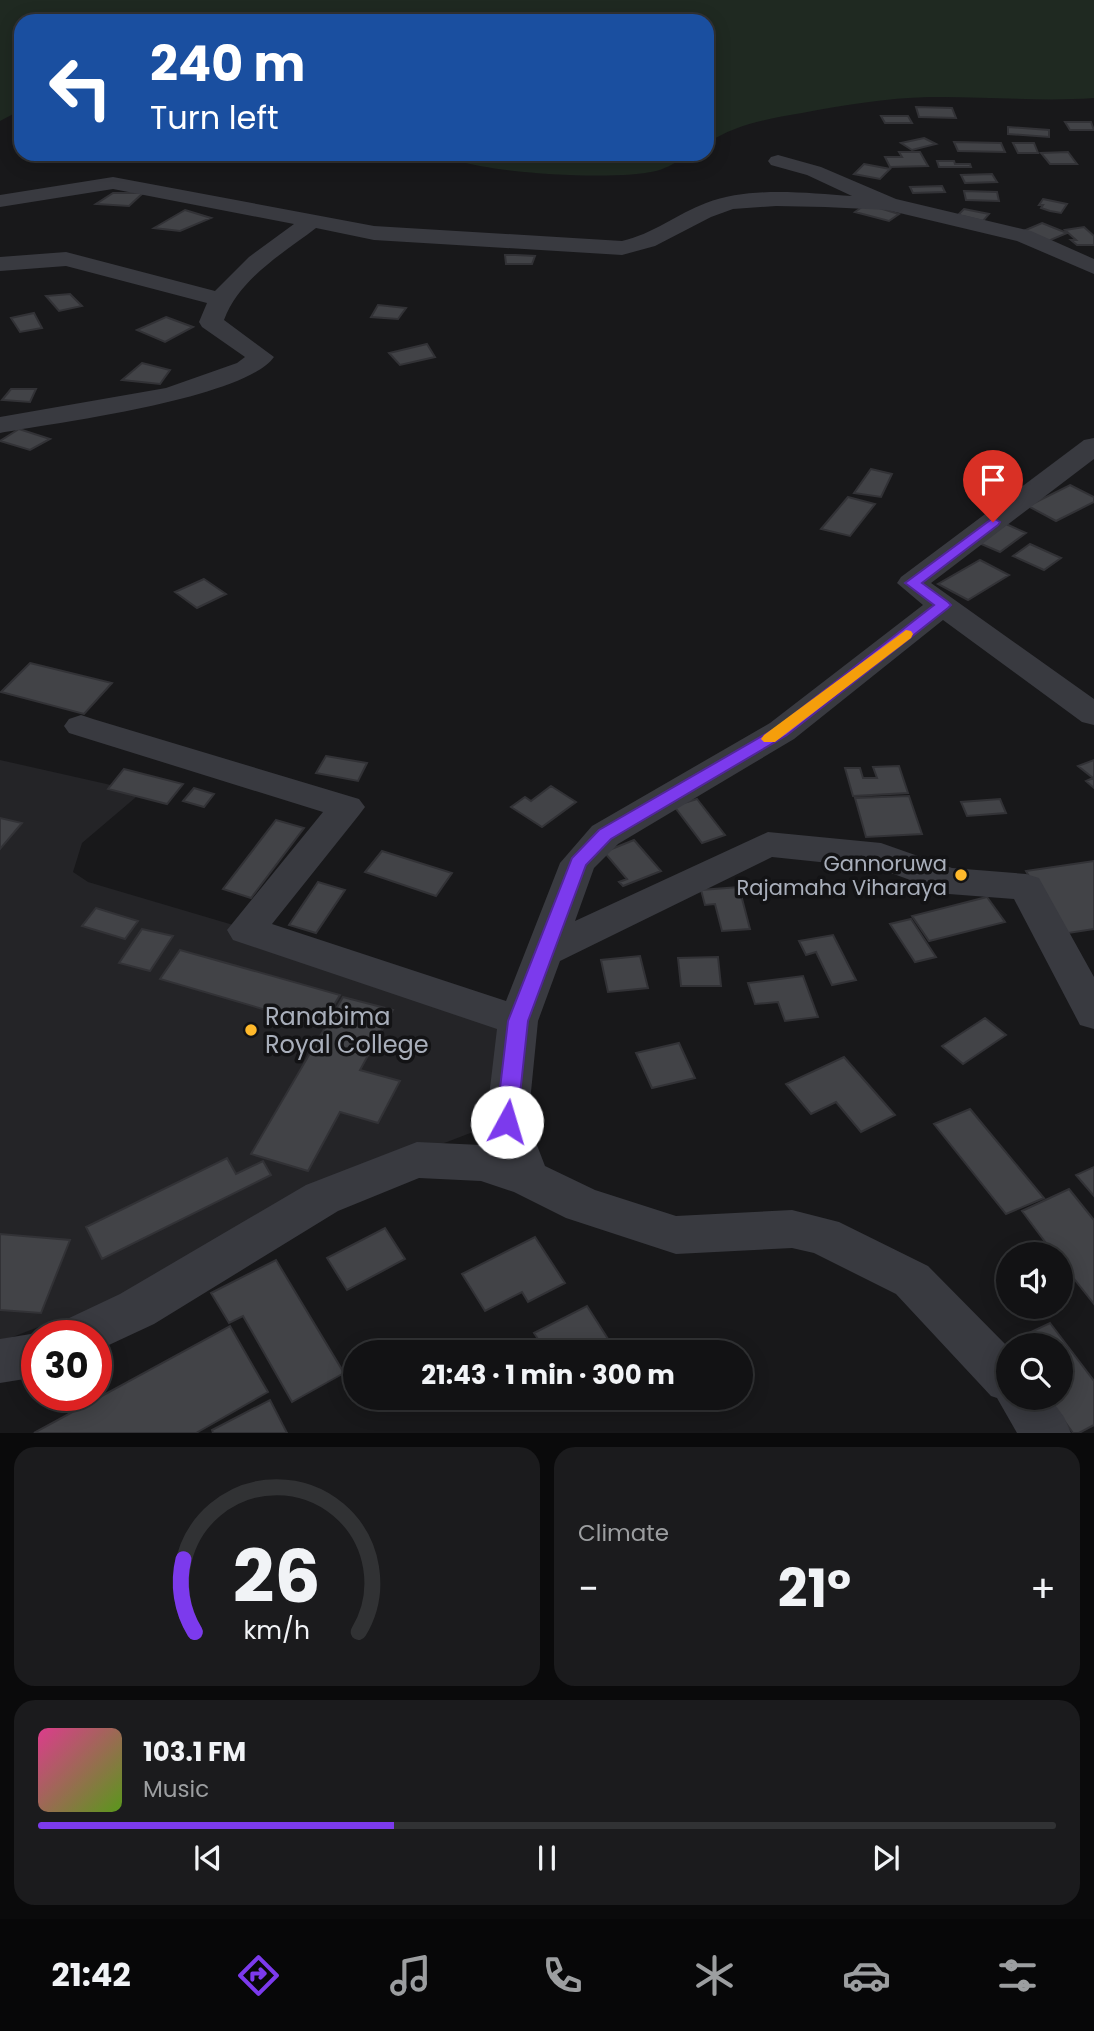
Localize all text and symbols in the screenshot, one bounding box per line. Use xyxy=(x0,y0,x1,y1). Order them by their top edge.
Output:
text: 240 m xyxy=(150,30,305,98)
icon: left xyxy=(35,42,126,133)
text: Turn left xyxy=(150,95,279,140)
pin xyxy=(963,450,1023,522)
icon: arrive xyxy=(974,461,1012,499)
place label: Gannoruwa Rajamaha Viharaya xyxy=(737,849,947,902)
marker: Gannoruwa Rajamaha Viharaya xyxy=(953,867,969,883)
place label: Ranabima Royal College xyxy=(265,1000,429,1061)
marker: Ranabima Royal College xyxy=(243,1022,259,1038)
position arrow xyxy=(470,1085,544,1159)
map controls xyxy=(996,1242,1073,1410)
button: sound xyxy=(996,1242,1073,1319)
speed limit sign: 30 xyxy=(21,1320,112,1411)
button: search xyxy=(996,1333,1073,1410)
text: 21:43 · 1 min · 300 m xyxy=(421,1357,675,1393)
text: Climate xyxy=(578,1517,669,1549)
text: 26 xyxy=(233,1527,321,1628)
text: 21° xyxy=(778,1552,851,1625)
text: − xyxy=(578,1562,599,1615)
text: + xyxy=(1030,1562,1056,1615)
text: km/h xyxy=(244,1613,310,1648)
text: 103.1 FM xyxy=(143,1734,246,1770)
text: Music xyxy=(143,1773,209,1805)
icon: previous xyxy=(189,1839,227,1877)
icon: pause xyxy=(528,1839,566,1877)
icon: next xyxy=(867,1839,905,1877)
icon: directions xyxy=(234,1951,283,2000)
icon: music xyxy=(386,1951,435,2000)
icon: phone xyxy=(538,1951,587,2000)
icon: climate xyxy=(690,1951,739,2000)
icon: car xyxy=(842,1951,891,2000)
icon: filters xyxy=(993,1951,1042,2000)
text: 21:42 xyxy=(51,1952,131,1997)

